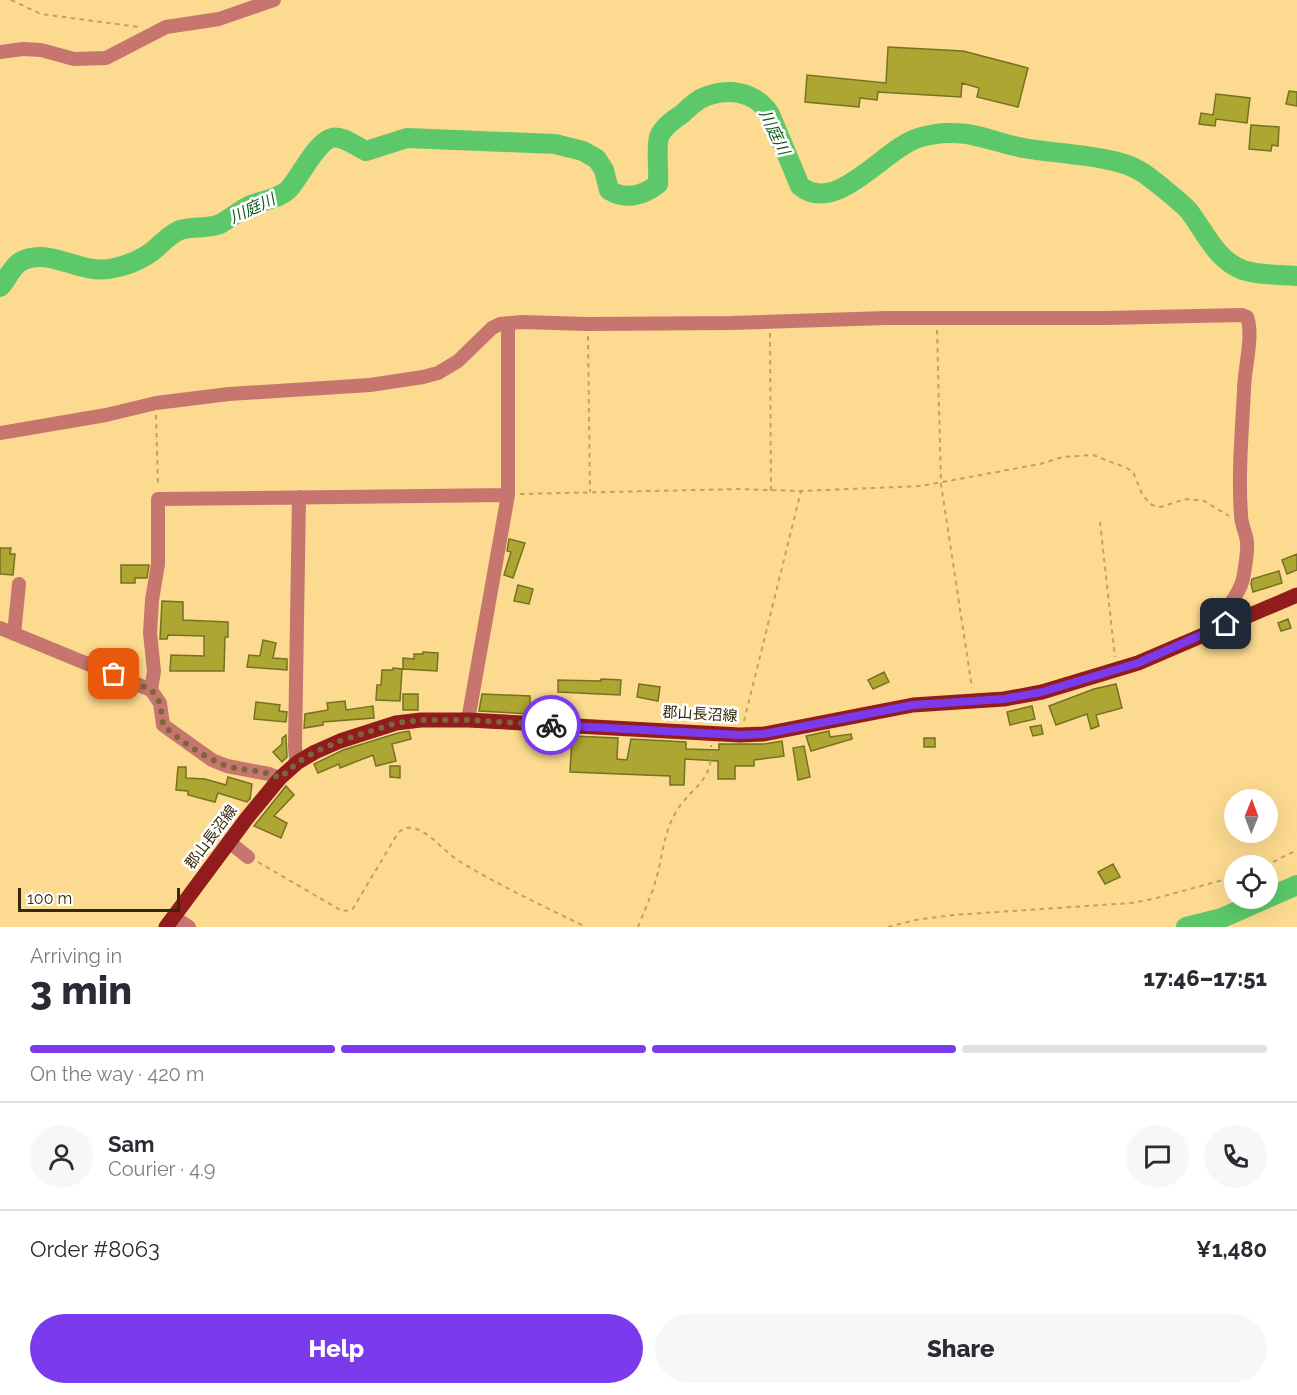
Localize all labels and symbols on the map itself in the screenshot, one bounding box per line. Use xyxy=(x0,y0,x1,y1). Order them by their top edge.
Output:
water label: 川庭川 xyxy=(755,106,794,160)
water label: 川庭川 xyxy=(226,189,280,227)
pin xyxy=(1200,598,1251,649)
pin xyxy=(88,648,139,699)
courier xyxy=(521,695,581,755)
street label: 郡山長沼線 xyxy=(662,703,738,725)
north arrow xyxy=(1224,789,1278,843)
street label: 郡山長沼線 xyxy=(181,802,241,872)
scale bar xyxy=(18,885,180,912)

